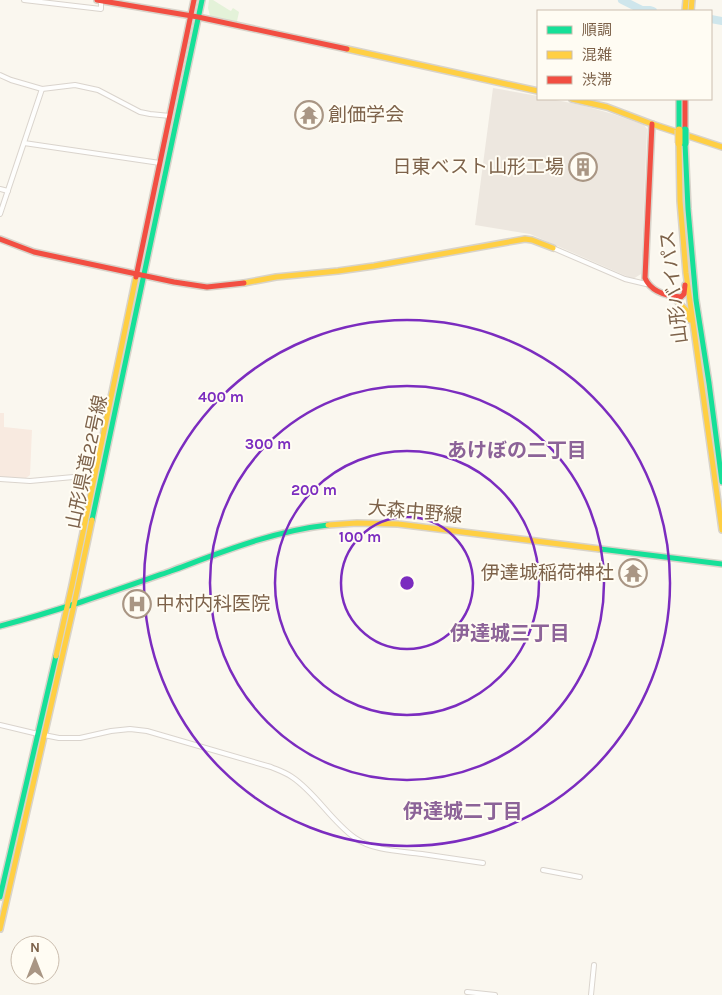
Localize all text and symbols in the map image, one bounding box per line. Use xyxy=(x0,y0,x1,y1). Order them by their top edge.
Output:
legend xyxy=(537,10,712,100)
text: 順調 xyxy=(582,21,612,39)
text: 混雑 xyxy=(582,46,612,64)
text: 渋滞 xyxy=(582,71,612,89)
temple icon: 創価学会 xyxy=(294,100,324,130)
place label: 創価学会 xyxy=(328,104,404,126)
building icon: 日東ベスト山形工場 xyxy=(568,152,598,182)
place label: 日東ベスト山形工場 xyxy=(393,156,564,178)
street label: 山形バイパス xyxy=(656,229,692,345)
text: 400 m xyxy=(198,388,244,406)
street label: 山形県道22号線 xyxy=(62,393,112,531)
text: 300 m xyxy=(245,435,291,453)
district label: あけぼの二丁目 xyxy=(447,439,587,462)
text: 200 m xyxy=(291,481,337,499)
street label: 大森中野線 xyxy=(367,497,463,527)
text: 100 m xyxy=(339,528,381,546)
temple icon: 伊達城稲荷神社 xyxy=(618,558,648,588)
place label: 伊達城稲荷神社 xyxy=(481,562,614,584)
centre of rings xyxy=(398,574,416,592)
hospital icon: 中村内科医院 xyxy=(122,589,152,619)
place label: 中村内科医院 xyxy=(156,593,270,615)
district label: 伊達城三丁目 xyxy=(450,622,570,645)
district label: 伊達城二丁目 xyxy=(403,800,523,823)
north arrow xyxy=(10,935,60,985)
text: N xyxy=(30,939,40,956)

